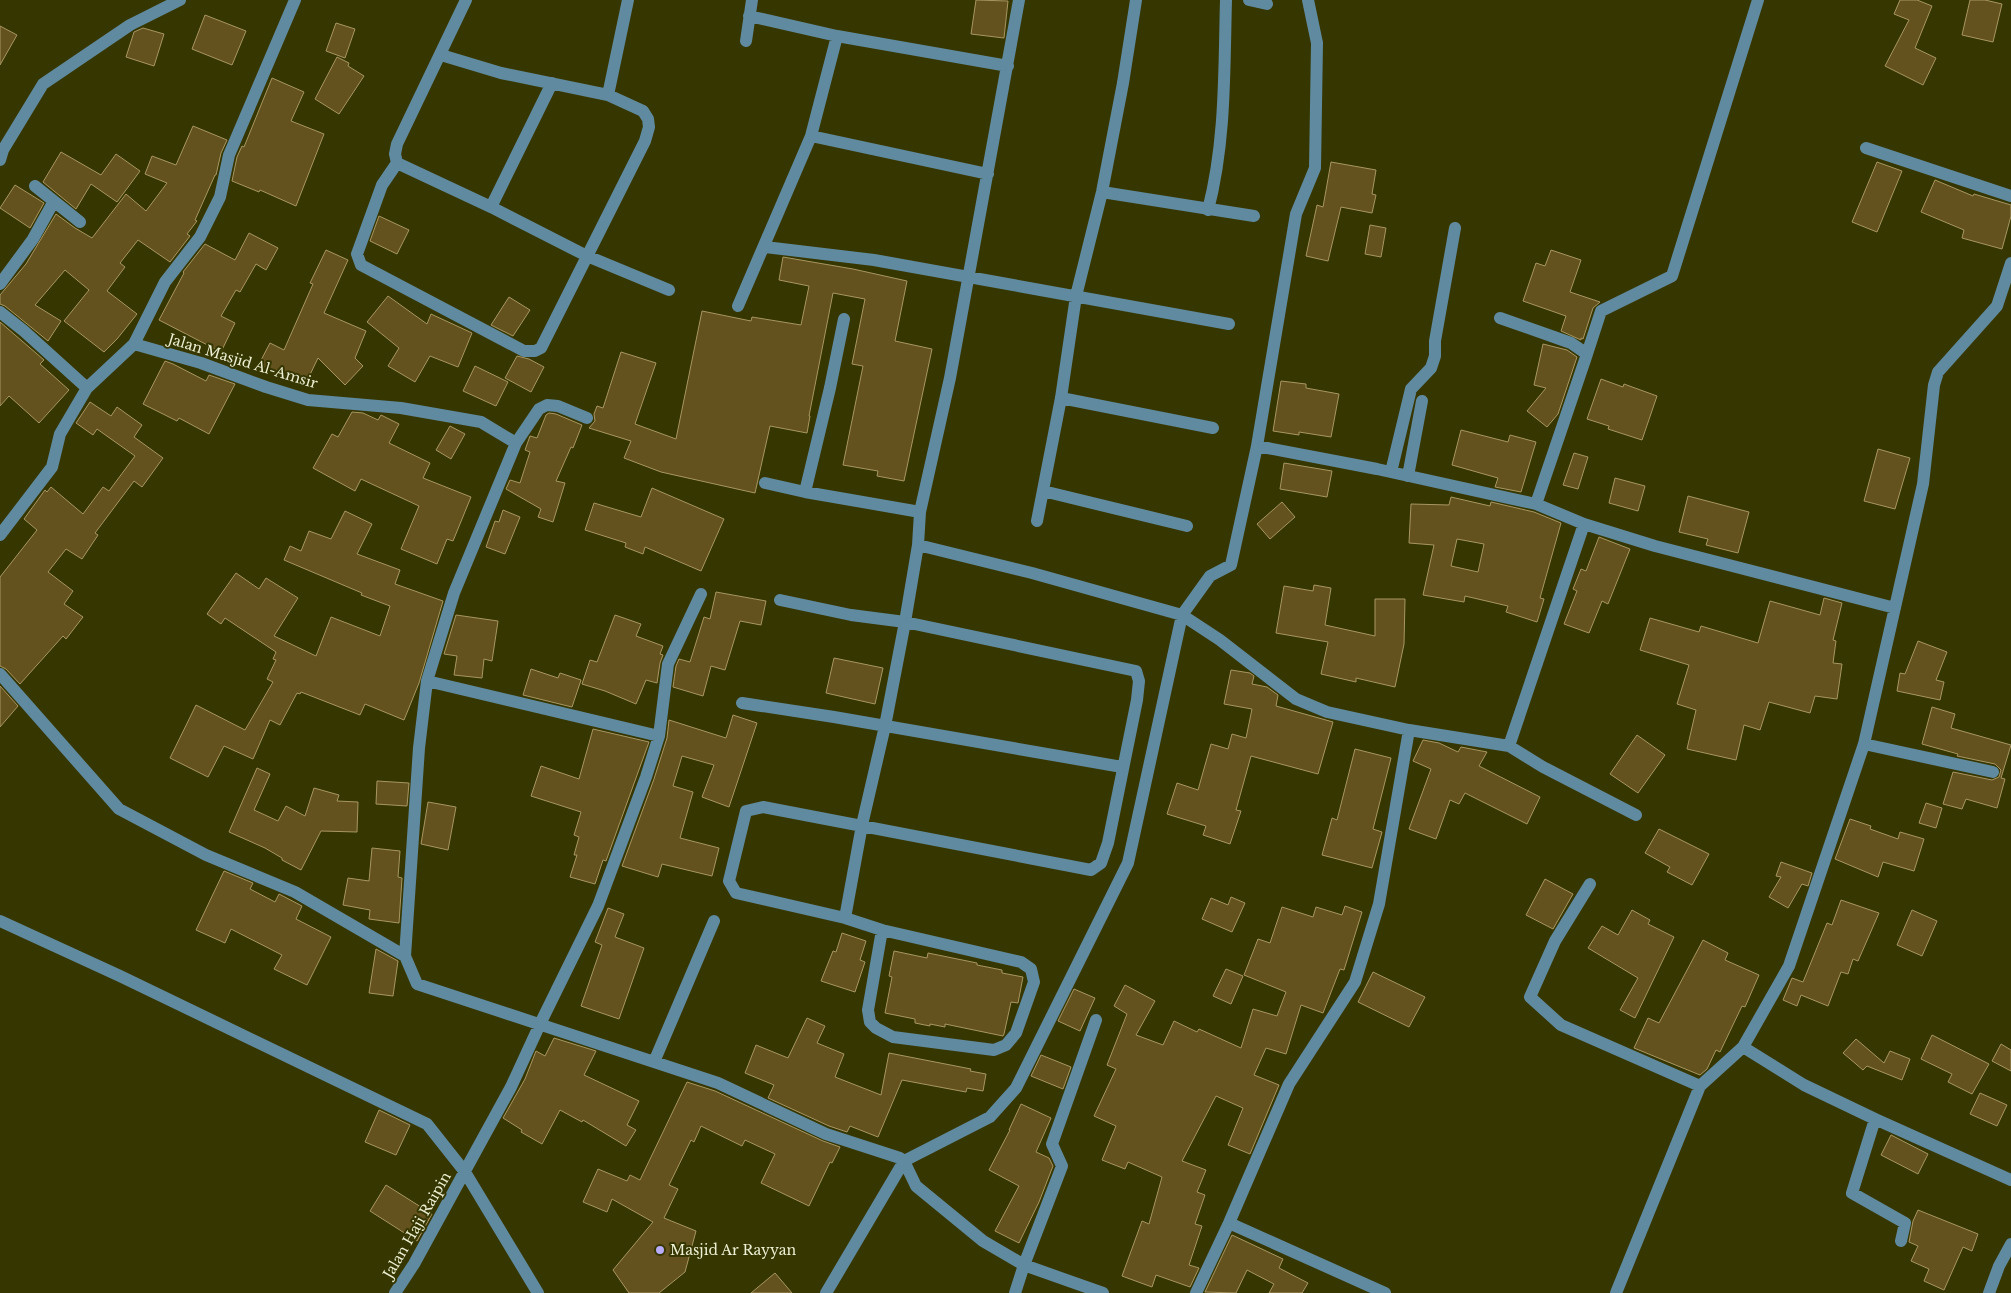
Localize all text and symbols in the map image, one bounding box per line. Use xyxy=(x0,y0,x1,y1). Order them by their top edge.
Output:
street label: Jalan Masjid Al-Amsir xyxy=(164,329,320,392)
street label: Jalan Haji Raipin xyxy=(378,1168,455,1283)
place label: Masjid Ar Rayyan xyxy=(670,1241,796,1259)
marker: Masjid Ar Rayyan xyxy=(654,1244,666,1256)

